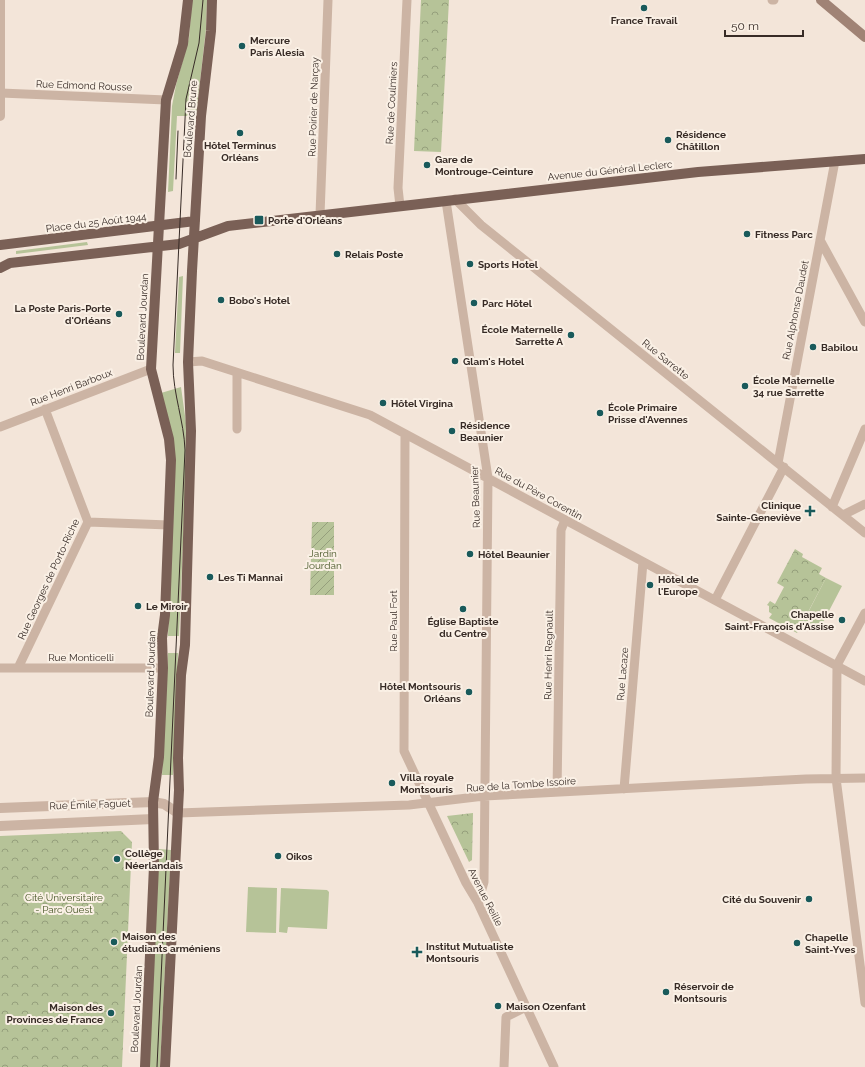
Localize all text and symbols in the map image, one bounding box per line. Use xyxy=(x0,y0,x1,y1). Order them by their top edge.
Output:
marker: France Travail xyxy=(639,3,649,13)
scale bar xyxy=(725,12,803,38)
place label: France Travail xyxy=(611,15,678,26)
text: 50 m xyxy=(731,19,759,33)
place label: Mercure Paris Alesia xyxy=(250,35,305,58)
marker: Mercure Paris Alesia xyxy=(237,41,247,51)
street label: Rue Poirier de Narçay xyxy=(306,56,321,157)
street label: Rue de Coulmiers xyxy=(384,61,399,145)
street label: Rue Edmond Rousse xyxy=(36,78,133,93)
street label: Boulevard Brune xyxy=(182,80,199,158)
marker: Hôtel Terminus Orléans xyxy=(235,128,245,138)
place label: Résidence Châtillon xyxy=(676,129,726,152)
marker: Résidence Châtillon xyxy=(663,135,673,145)
place label: Hôtel Terminus Orléans xyxy=(204,140,276,163)
place label: Gare de Montrouge-Ceinture xyxy=(435,154,533,177)
street label: Avenue du Général Leclerc xyxy=(547,158,674,183)
marker: Gare de Montrouge-Ceinture xyxy=(422,160,432,170)
street label: Place du 25 Août 1944 xyxy=(45,211,148,234)
marker: Porte d'Orléans xyxy=(253,214,265,226)
place label: Porte d'Orléans xyxy=(268,215,342,226)
marker: Fitness Parc xyxy=(742,229,752,239)
place label: Fitness Parc xyxy=(755,229,813,240)
marker: Relais Poste xyxy=(332,249,342,259)
place label: Relais Poste xyxy=(345,249,403,260)
marker: Sports Hotel xyxy=(465,259,475,269)
place label: Sports Hotel xyxy=(478,259,539,270)
street label: Rue Alphonse Daudet xyxy=(780,259,811,361)
street label: Boulevard Jourdan xyxy=(135,273,150,361)
marker: Bobo's Hotel xyxy=(216,295,226,305)
place label: Bobo's Hotel xyxy=(229,295,291,306)
marker: Parc Hôtel xyxy=(469,298,479,308)
place label: Parc Hôtel xyxy=(482,298,533,309)
place label: La Poste Paris-Porte d'Orléans xyxy=(15,303,111,326)
marker: La Poste Paris-Porte d'Orléans xyxy=(114,309,124,319)
place label: École Maternelle Sarrette A xyxy=(482,324,563,347)
marker: École Maternelle Sarrette A xyxy=(566,330,576,340)
street label: Rue Sarrette xyxy=(640,337,692,382)
marker: Babilou xyxy=(808,342,818,352)
place label: Babilou xyxy=(821,342,858,353)
marker: Glam's Hotel xyxy=(450,356,460,366)
place label: Glam's Hotel xyxy=(463,356,525,367)
street label: Rue Henri Barboux xyxy=(29,367,114,408)
place label: École Maternelle 34 rue Sarrette xyxy=(753,375,834,398)
marker: École Maternelle 34 rue Sarrette xyxy=(740,381,750,391)
marker: Hôtel Virgina xyxy=(378,398,388,408)
place label: Hôtel Virgina xyxy=(391,398,453,409)
place label: École Primaire Prisse d'Avennes xyxy=(608,402,688,425)
marker: École Primaire Prisse d'Avennes xyxy=(595,408,605,418)
place label: Résidence Beaunier xyxy=(460,420,510,443)
marker: Résidence Beaunier xyxy=(447,426,457,436)
street label: Rue Beaunier xyxy=(469,465,482,528)
street label: Rue du Père Corentin xyxy=(493,465,585,522)
place label: Clinique Sainte-Geneviève xyxy=(716,500,801,523)
marker: Clinique Sainte-Geneviève xyxy=(804,505,816,517)
street label: Rue Georges de Porto-Riche xyxy=(16,517,81,641)
park label: Jardin Jourdan xyxy=(304,548,342,571)
marker: Hôtel Beaunier xyxy=(465,549,475,559)
place label: Hôtel Beaunier xyxy=(478,549,550,560)
marker: Les Ti Mannai xyxy=(205,572,215,582)
place label: Les Ti Mannai xyxy=(218,572,283,583)
place label: Hôtel de l'Europe xyxy=(658,574,699,597)
marker: Hôtel de l'Europe xyxy=(645,580,655,590)
street label: Rue Paul Fort xyxy=(388,590,399,652)
marker: Le Miroir xyxy=(133,601,143,611)
place label: Le Miroir xyxy=(146,601,188,612)
marker: Église Baptiste du Centre xyxy=(458,604,468,614)
street label: Rue Henri Regnault xyxy=(542,609,555,700)
place label: Chapelle Saint-François d'Assise xyxy=(725,609,834,632)
marker: Chapelle Saint-François d'Assise xyxy=(837,615,847,625)
place label: Église Baptiste du Centre xyxy=(427,616,499,639)
street label: Boulevard Jourdan xyxy=(143,630,158,718)
street label: Rue Lacaze xyxy=(615,647,630,701)
street label: Rue Monticelli xyxy=(48,652,114,663)
place label: Hôtel Montsouris Orléans xyxy=(380,681,461,704)
marker: Hôtel Montsouris Orléans xyxy=(464,687,474,697)
place label: Villa royale Montsouris xyxy=(400,772,454,795)
street label: Rue de la Tombe Issoire xyxy=(466,775,576,794)
marker: Villa royale Montsouris xyxy=(387,778,397,788)
street label: Rue Émile Faguet xyxy=(49,798,132,811)
place label: Collège Néerlandais xyxy=(125,848,183,871)
marker: Oikos xyxy=(273,851,283,861)
place label: Oikos xyxy=(286,851,312,862)
marker: Collège Néerlandais xyxy=(112,854,122,864)
street label: Avenue Reille xyxy=(466,866,505,928)
park label: Cité Universitaire - Parc Ouest xyxy=(25,892,103,915)
place label: Cité du Souvenir xyxy=(722,894,801,905)
marker: Cité du Souvenir xyxy=(804,894,814,904)
place label: Maison des étudiants arméniens xyxy=(122,931,220,954)
place label: Chapelle Saint-Yves xyxy=(805,932,855,955)
marker: Maison des étudiants arméniens xyxy=(109,937,119,947)
marker: Chapelle Saint-Yves xyxy=(792,938,802,948)
place label: Institut Mutualiste Montsouris xyxy=(426,941,513,964)
marker: Institut Mutualiste Montsouris xyxy=(411,946,423,958)
street label: Boulevard Jourdan xyxy=(129,965,144,1053)
place label: Réservoir de Montsouris xyxy=(674,981,734,1004)
marker: Réservoir de Montsouris xyxy=(661,987,671,997)
marker: Maison Ozenfant xyxy=(493,1001,503,1011)
place label: Maison Ozenfant xyxy=(506,1001,586,1012)
place label: Maison des Provinces de France xyxy=(7,1002,103,1025)
marker: Maison des Provinces de France xyxy=(106,1008,116,1018)

